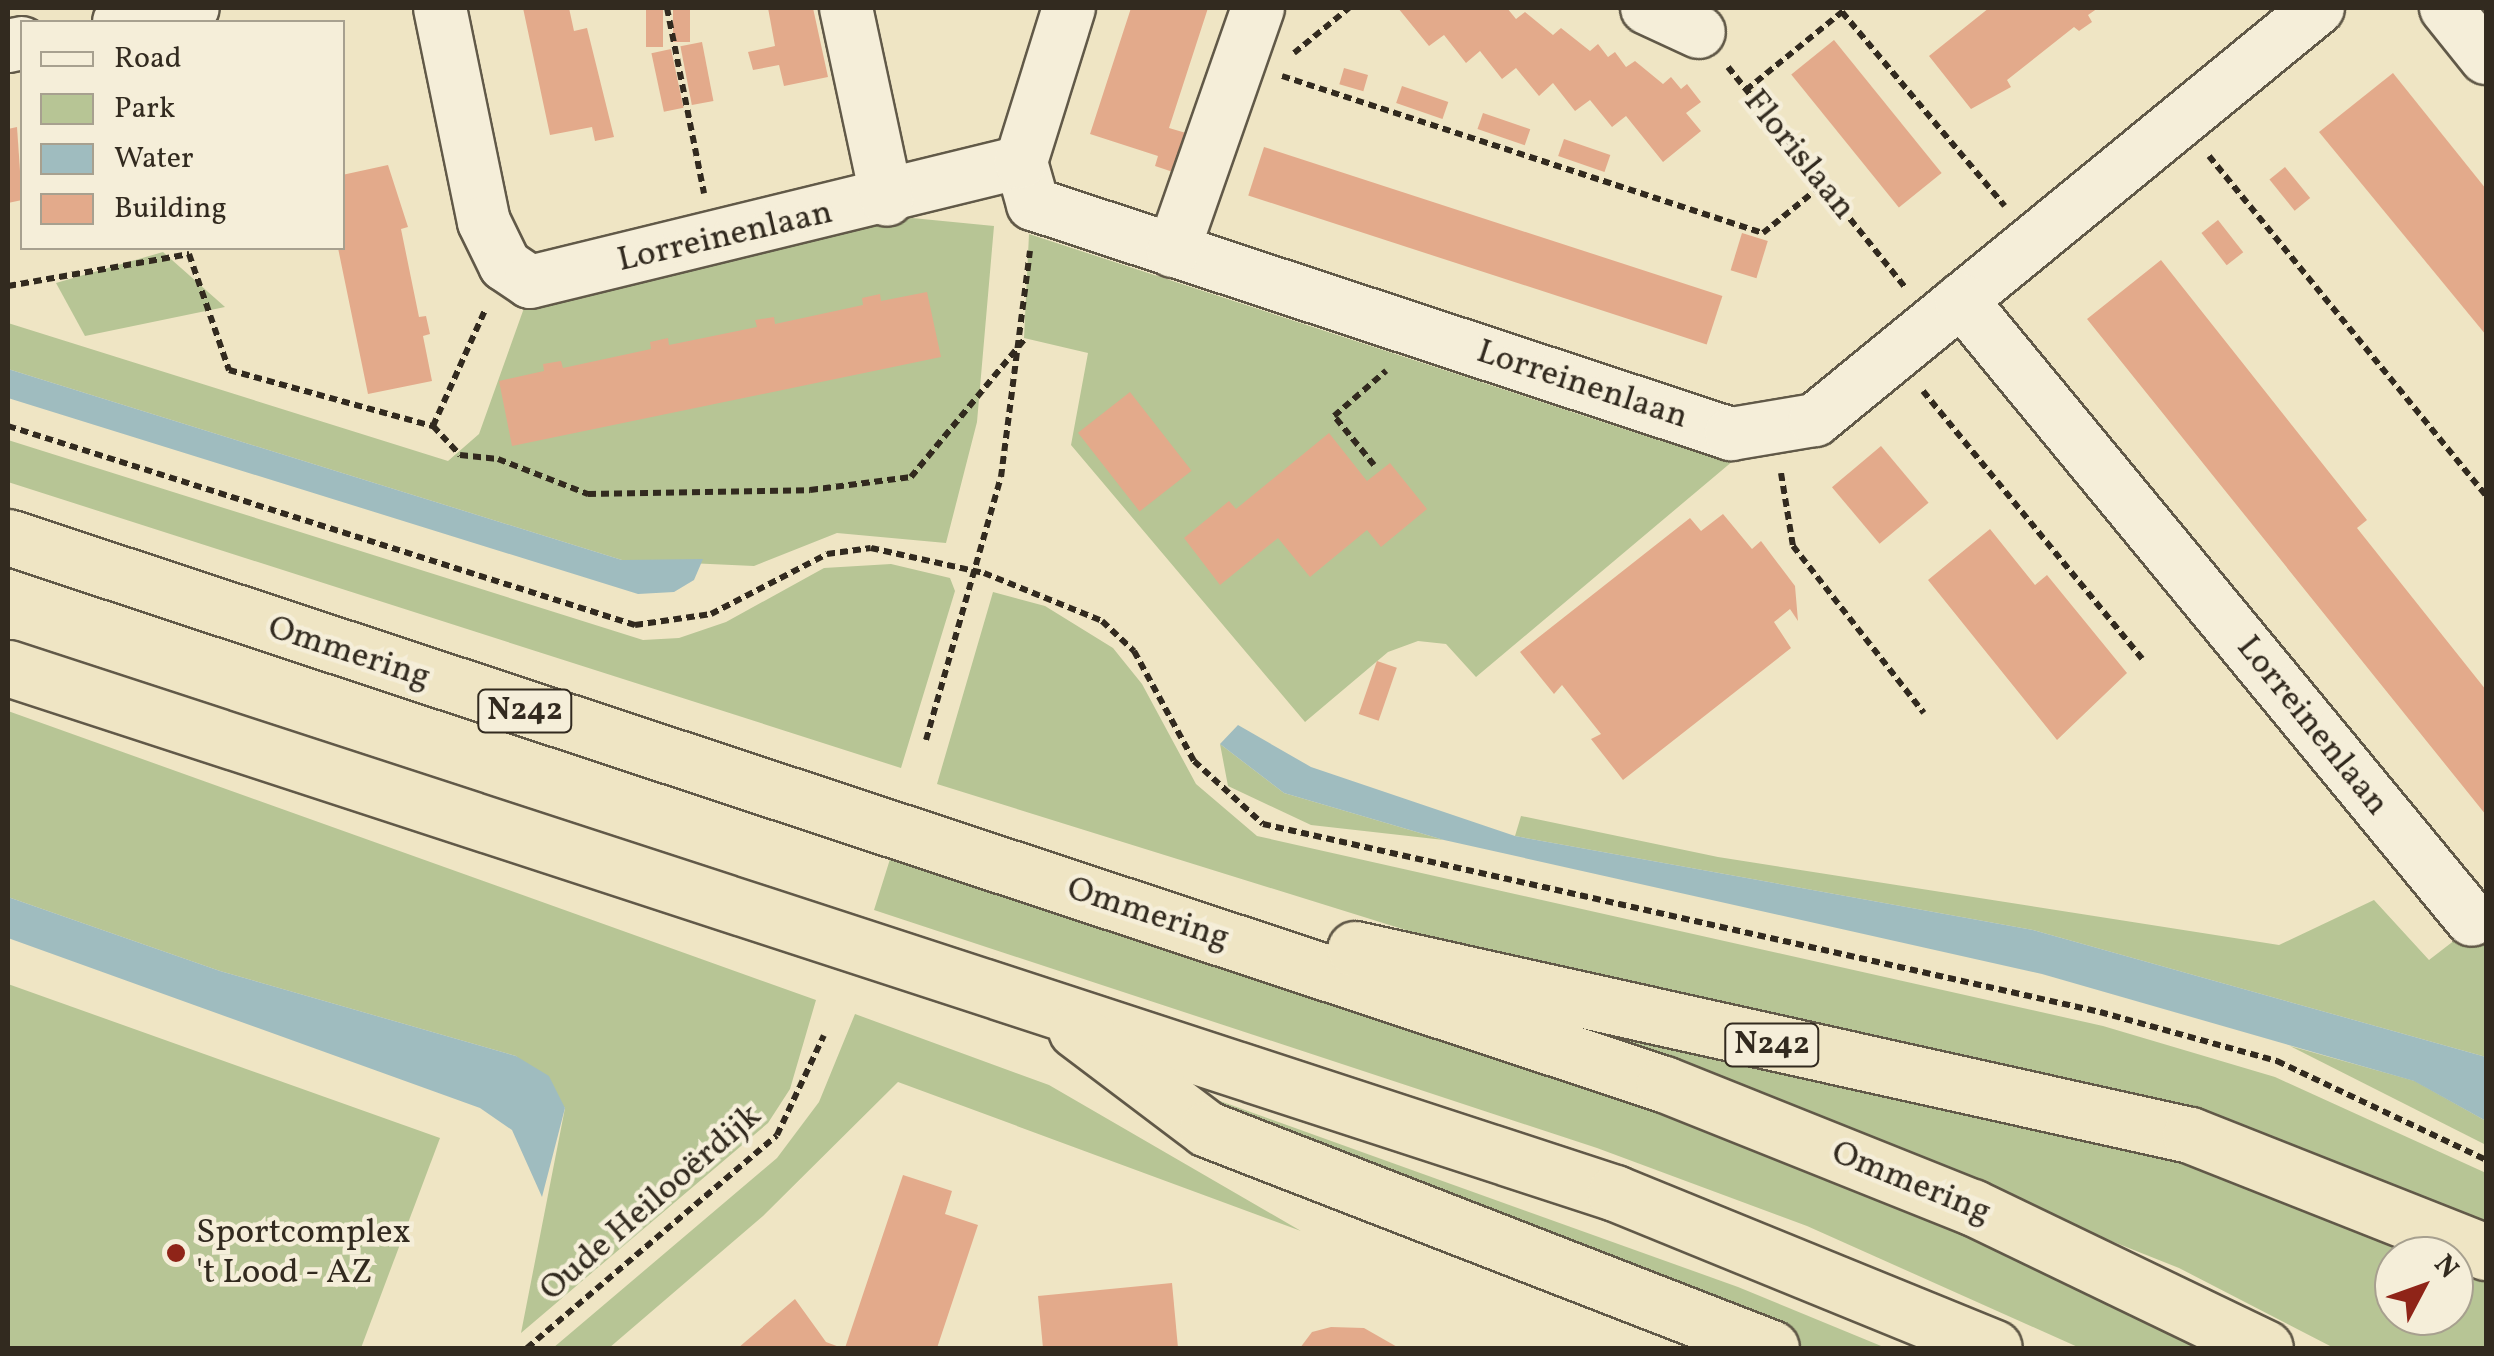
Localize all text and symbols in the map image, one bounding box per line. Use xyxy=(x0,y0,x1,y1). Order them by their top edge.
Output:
legend xyxy=(20,20,345,250)
text: Road xyxy=(114,38,182,80)
street label: Florislaan xyxy=(1734,82,1864,228)
text: Park xyxy=(114,88,175,130)
text: Water xyxy=(114,138,194,180)
text: Building xyxy=(114,188,227,230)
street label: Lorreinenlaan xyxy=(613,192,837,282)
street label: Lorreinenlaan xyxy=(1471,331,1693,439)
street label: Ommering xyxy=(263,607,435,699)
street label: Lorreinenlaan xyxy=(2227,628,2397,824)
road number: N242 xyxy=(475,684,575,738)
street label: Ommering xyxy=(1062,868,1234,960)
road number: N242 xyxy=(1722,1018,1822,1072)
street label: Oude Heilooërdijk xyxy=(532,1095,770,1311)
street label: Ommering xyxy=(1825,1132,1997,1234)
place label: Sportcomplex 't Lood - AZ xyxy=(196,1212,411,1294)
north arrow xyxy=(2374,1236,2474,1336)
marker: Sportcomplex 't Lood - AZ xyxy=(165,1242,187,1264)
text: N xyxy=(2424,1247,2467,1288)

